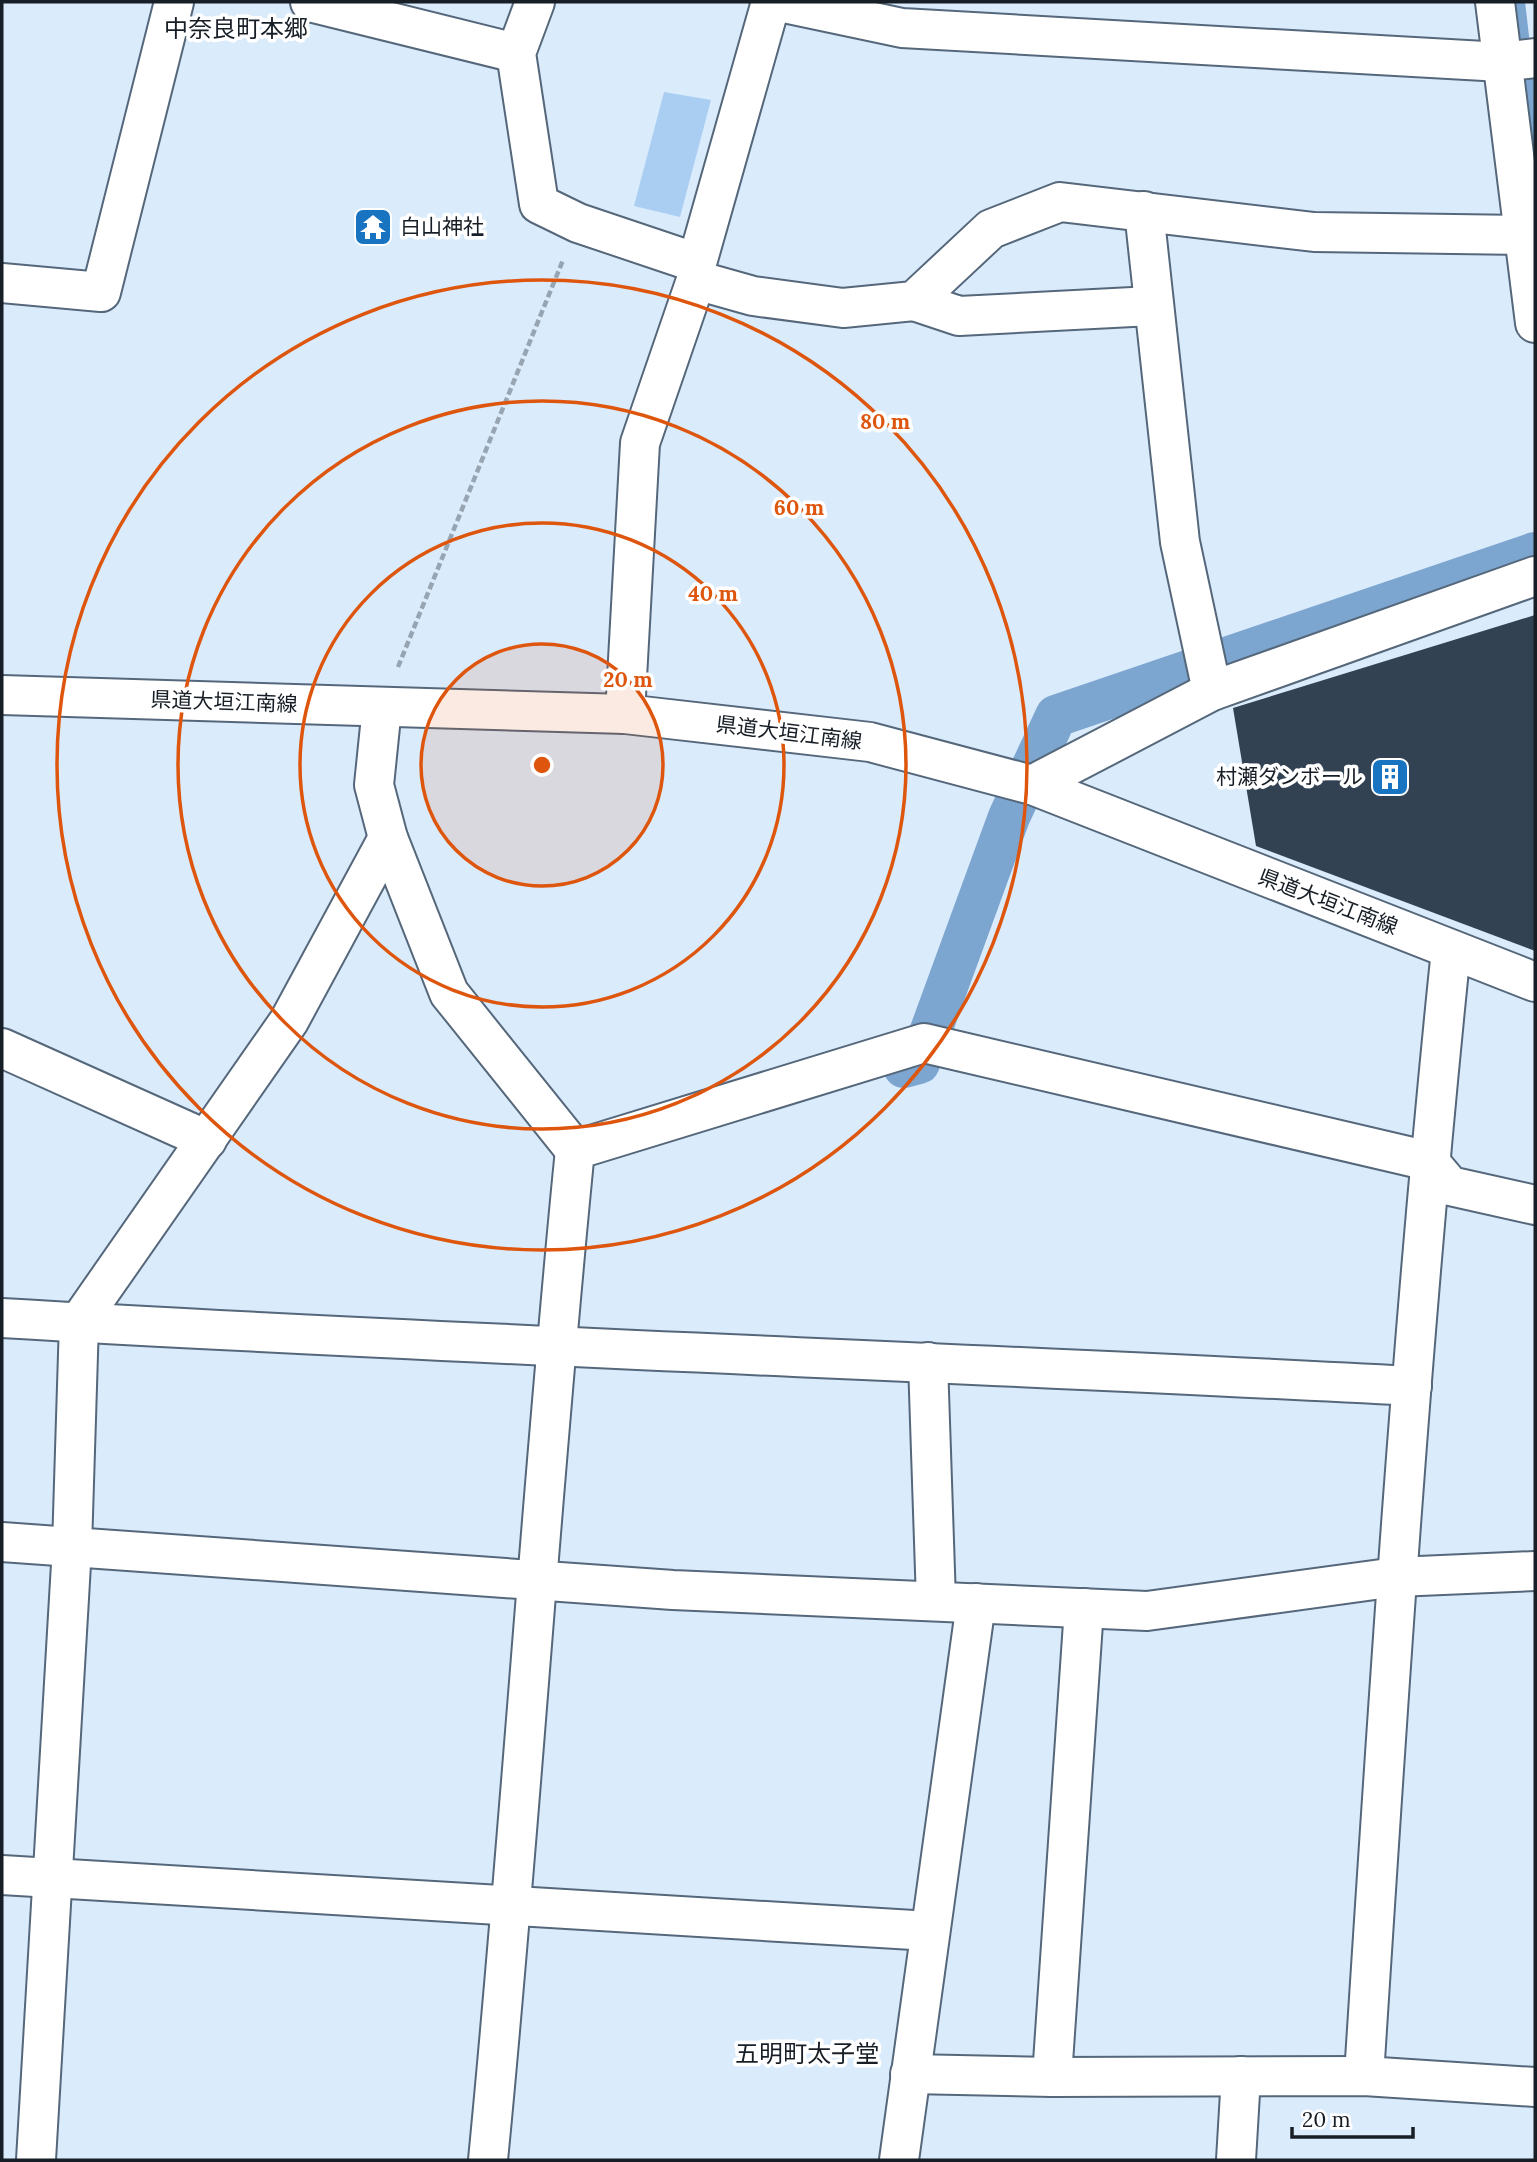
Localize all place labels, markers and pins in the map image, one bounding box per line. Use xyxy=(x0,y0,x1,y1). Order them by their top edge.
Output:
temple icon: 白山神社 xyxy=(352,206,394,248)
place label: 白山神社 xyxy=(400,213,484,240)
centre of rings xyxy=(530,753,554,777)
building icon: 村瀬ダンボール xyxy=(1369,756,1411,798)
place label: 村瀬ダンボール xyxy=(1216,763,1363,790)

